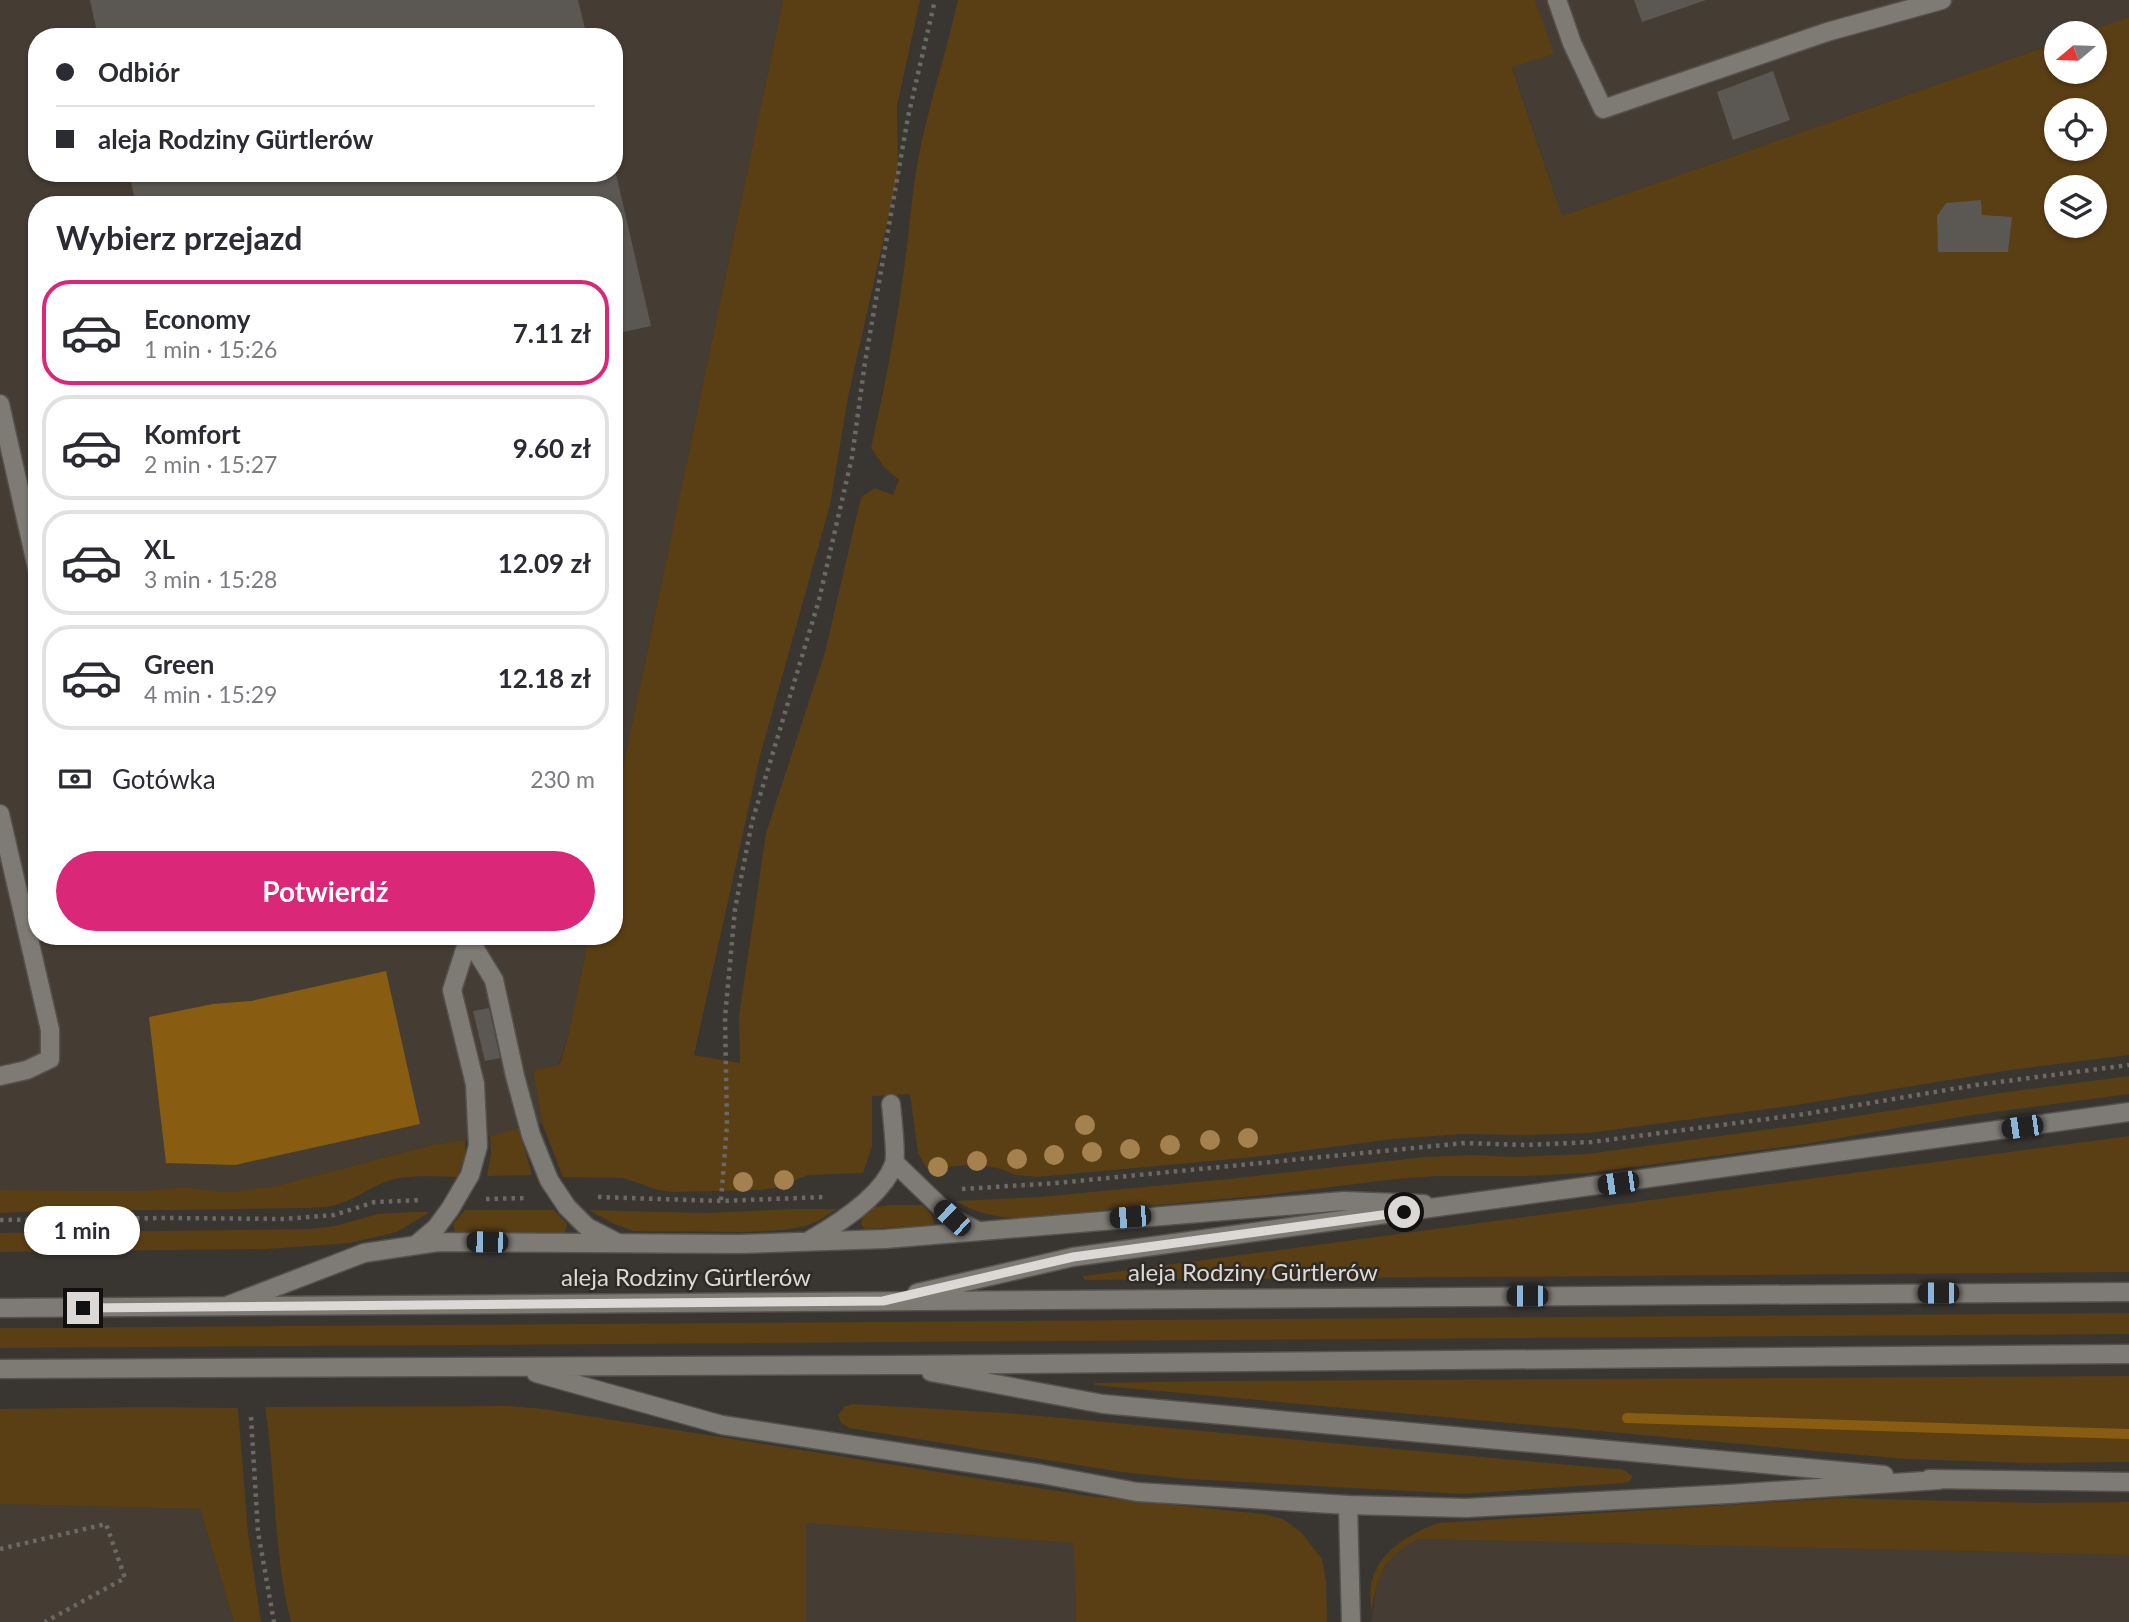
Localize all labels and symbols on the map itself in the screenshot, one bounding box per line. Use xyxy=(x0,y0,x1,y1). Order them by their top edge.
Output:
north arrow xyxy=(2044,21,2107,84)
car xyxy=(2000,1114,2045,1140)
car xyxy=(1596,1170,1641,1196)
car xyxy=(930,1196,975,1240)
route start xyxy=(1388,1196,1420,1228)
car xyxy=(1109,1205,1152,1229)
callout: 1 min xyxy=(25,1206,141,1256)
car xyxy=(466,1231,509,1253)
street label: aleja Rodziny Gürtlerów xyxy=(1128,1257,1378,1286)
street label: aleja Rodziny Gürtlerów xyxy=(561,1262,811,1291)
car xyxy=(1918,1283,1960,1304)
car xyxy=(1507,1286,1549,1307)
route end xyxy=(67,1292,99,1324)

